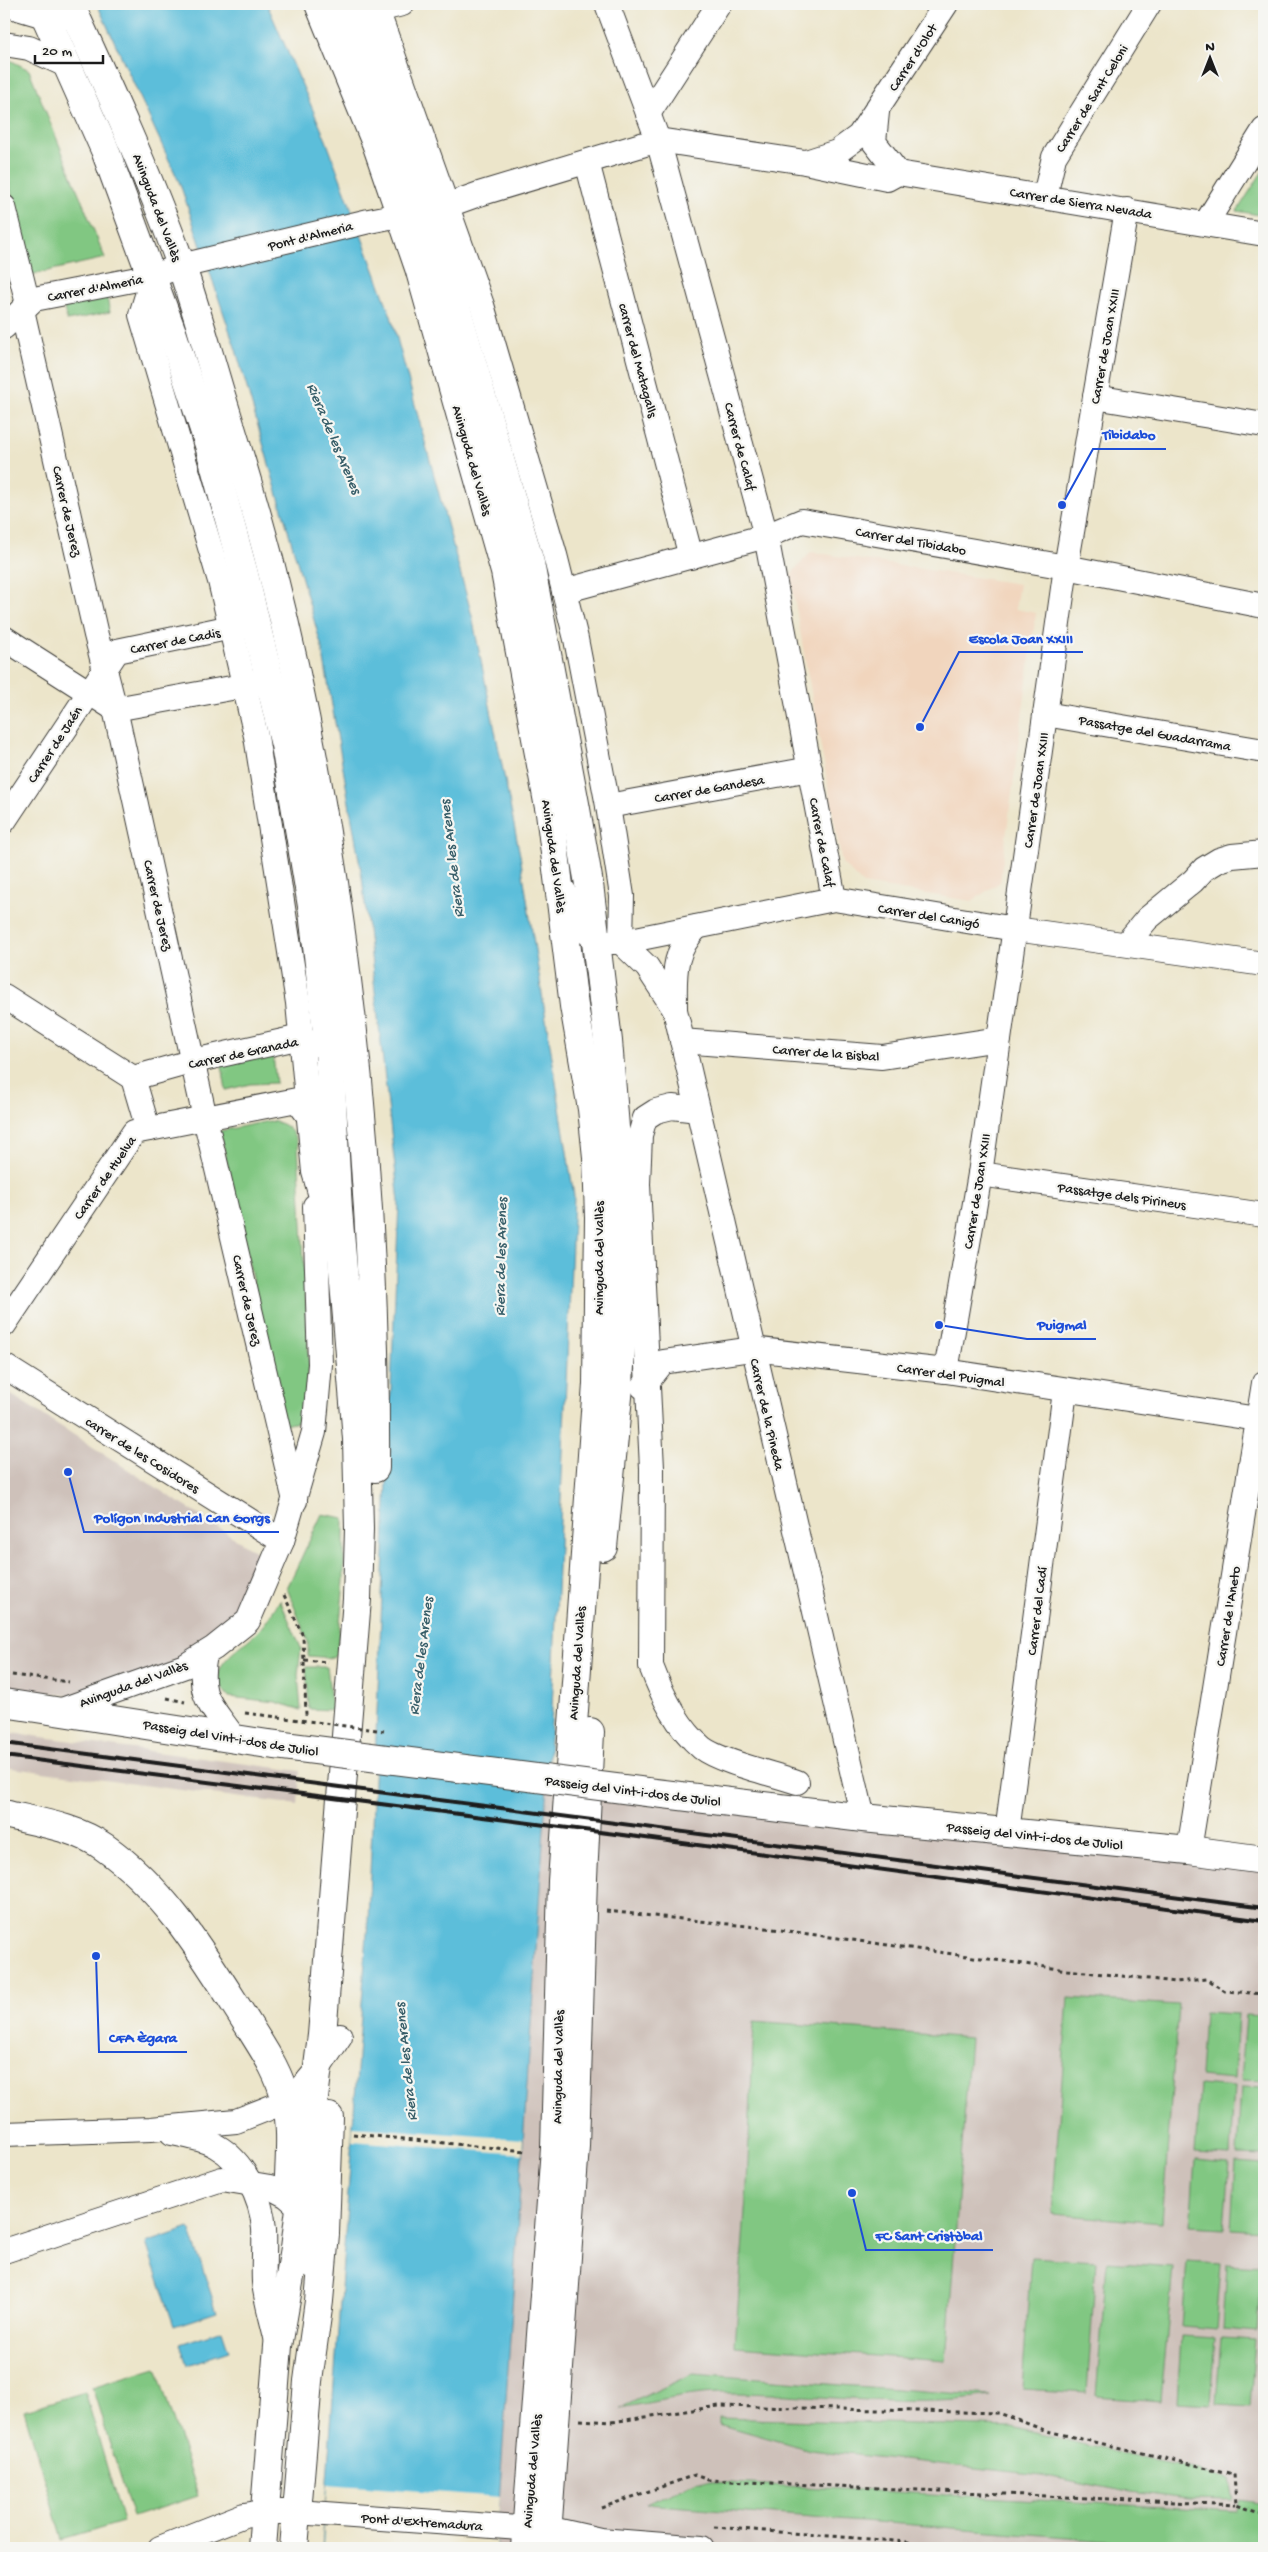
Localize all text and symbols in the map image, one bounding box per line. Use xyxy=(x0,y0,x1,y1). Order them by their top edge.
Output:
street label: Carrer d'Olot xyxy=(886,20,943,95)
scale bar xyxy=(35,32,102,64)
north arrow xyxy=(1186,32,1236,82)
text: N xyxy=(1205,39,1215,56)
street label: Carrer de Sant Celoni xyxy=(1053,42,1133,157)
text: 20 m xyxy=(42,43,72,61)
street label: Avinguda del Vallès xyxy=(127,152,184,265)
street label: Carrer de Sierra Nevada xyxy=(1008,185,1154,224)
street label: Pont d'Almeria xyxy=(266,218,356,256)
street label: Carrer d'Almeria xyxy=(46,272,146,307)
street label: Carrer de Joan XXIII xyxy=(1088,287,1125,405)
street label: carrer del Matagalls xyxy=(613,302,660,421)
water label: Riera de les Arenes xyxy=(302,381,365,498)
street label: Carrer de Calaf xyxy=(719,401,759,494)
street label: Avinguda del Vallès xyxy=(447,404,495,519)
callout: Tibidabo xyxy=(1093,419,1166,449)
text: Tibidabo xyxy=(1101,427,1156,445)
street label: Carrer de Jerez xyxy=(47,465,84,559)
street label: Carrer del Tibidabo xyxy=(854,524,967,561)
callout: Escola Joan XXIII xyxy=(959,622,1083,652)
street label: Carrer de Cadis xyxy=(129,625,223,660)
text: Escola Joan XXIII xyxy=(969,631,1074,649)
street label: Carrer de Jaén xyxy=(25,703,88,787)
street label: Passatge del Guadarrama xyxy=(1076,713,1233,756)
street label: Carrer de Joan XXIII xyxy=(1021,731,1054,849)
street label: Carrer de Gandesa xyxy=(653,772,767,808)
water label: Riera de les Arenes xyxy=(437,797,469,919)
street label: Carrer de Calaf xyxy=(804,797,838,890)
street label: Avinguda del Vallès xyxy=(536,799,569,915)
street label: Carrer de Jerez xyxy=(138,859,175,953)
street label: Carrer del Canigó xyxy=(876,901,981,934)
street label: Carrer de Granada xyxy=(187,1034,301,1074)
street label: Carrer de la Bisbal xyxy=(772,1042,880,1067)
street label: Carrer de Huelva xyxy=(71,1132,142,1224)
street label: Carrer de Joan XXIII xyxy=(961,1132,996,1250)
street label: Passatge dels Pirineus xyxy=(1056,1180,1188,1215)
water label: Riera de les Arenes xyxy=(492,1196,512,1316)
street label: Avinguda del Vallès xyxy=(592,1200,609,1315)
street label: Carrer de Jerez xyxy=(227,1254,264,1348)
callout: Puigmal xyxy=(1027,1309,1096,1339)
text: Puigmal xyxy=(1036,1317,1087,1335)
street label: Carrer de la Pineda xyxy=(744,1357,787,1473)
street label: Carrer del Puigmal xyxy=(896,1360,1006,1392)
street label: carrer de les Cosidores xyxy=(81,1414,203,1499)
callout: Polígon Industrial Can Gorgs xyxy=(84,1502,279,1532)
text: Polígon Industrial Can Gorgs xyxy=(93,1510,271,1528)
street label: Carrer del Cadí xyxy=(1025,1565,1052,1657)
street label: Carrer de l'Aneto xyxy=(1213,1565,1246,1668)
water label: Riera de les Arenes xyxy=(406,1595,438,1716)
street label: Avinguda del Vallès xyxy=(566,1605,591,1721)
street label: Avinguda del Vallès xyxy=(77,1658,191,1713)
street label: Passeig del Vint-i-dos de Juliol xyxy=(141,1717,320,1762)
street label: Passeig del Vint-i-dos de Juliol xyxy=(543,1773,722,1812)
street label: Passeig del Vint-i-dos de Juliol xyxy=(945,1820,1124,1855)
water label: Riera de les Arenes xyxy=(392,2000,422,2122)
street label: Avinguda del Vallès xyxy=(550,2009,569,2124)
callout: CFA Ègara xyxy=(99,2022,187,2052)
text: CFA Ègara xyxy=(108,2030,178,2048)
callout: FC Sant Cristòbal xyxy=(866,2220,993,2250)
text: FC Sant Cristòbal xyxy=(874,2228,983,2246)
street label: Avinguda del Vallès xyxy=(520,2413,547,2529)
street label: Pont d'Extremadura xyxy=(360,2511,484,2536)

